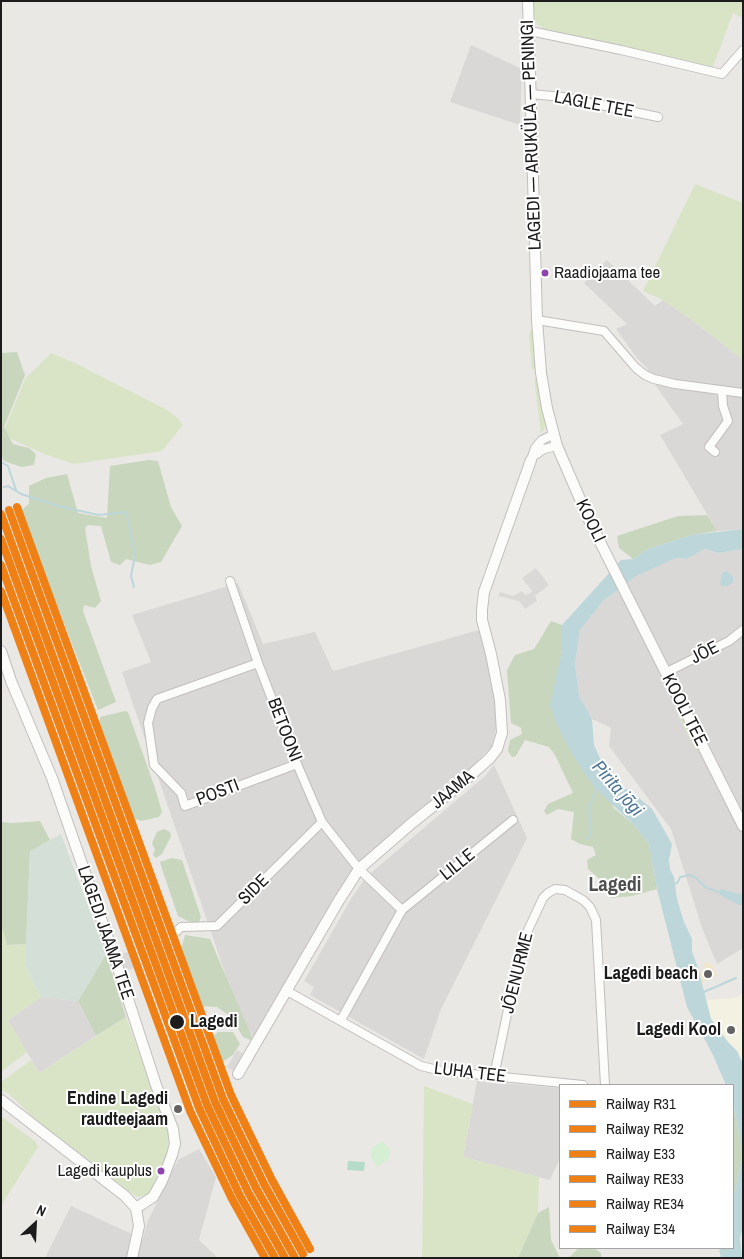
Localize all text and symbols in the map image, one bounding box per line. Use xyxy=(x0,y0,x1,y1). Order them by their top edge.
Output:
street label: LAGEDI — ARUKÜLA — PENINGI xyxy=(517,19,547,251)
street label: LAGLE TEE xyxy=(552,87,636,123)
place label: Raadiojaama tee xyxy=(554,263,660,283)
marker: Raadiojaama tee xyxy=(540,268,550,278)
street label: KOOLI xyxy=(570,496,610,546)
street label: JÕE xyxy=(687,637,723,669)
street label: KOOLI TEE xyxy=(657,670,711,750)
street label: BETOONI xyxy=(262,695,306,765)
water label: Pirita jõgi xyxy=(587,756,647,822)
street label: JAAMA xyxy=(427,766,479,814)
street label: POSTI xyxy=(193,775,243,811)
street label: LILLE xyxy=(436,844,480,886)
street label: LAGEDI JAAMA TEE xyxy=(72,863,138,1003)
street label: SIDE xyxy=(234,870,274,910)
district label: Lagedi xyxy=(589,874,641,898)
street label: JÕENURME xyxy=(498,930,538,1016)
place label: Lagedi beach xyxy=(604,963,698,985)
marker: Lagedi beach xyxy=(702,968,714,980)
place label: Lagedi xyxy=(190,1011,238,1033)
marker: Lagedi xyxy=(168,1013,186,1031)
place label: Lagedi Kool xyxy=(637,1019,721,1041)
marker: Lagedi Kool xyxy=(725,1024,737,1036)
street label: LUHA TEE xyxy=(433,1058,507,1088)
legend xyxy=(559,1084,734,1249)
place label: Endine Lagedi raudteejaam xyxy=(67,1088,168,1130)
text: Railway R31 xyxy=(606,1093,676,1114)
marker: Endine Lagedi raudteejaam xyxy=(172,1103,184,1115)
text: Railway RE32 xyxy=(606,1118,684,1139)
text: Railway E33 xyxy=(606,1143,675,1164)
place label: Lagedi kauplus xyxy=(57,1161,152,1181)
marker: Lagedi kauplus xyxy=(156,1166,166,1176)
text: Railway RE33 xyxy=(606,1168,684,1189)
text: Railway RE34 xyxy=(606,1193,684,1214)
north arrow xyxy=(10,1199,60,1249)
text: N xyxy=(34,1200,49,1220)
text: Railway E34 xyxy=(606,1218,675,1239)

